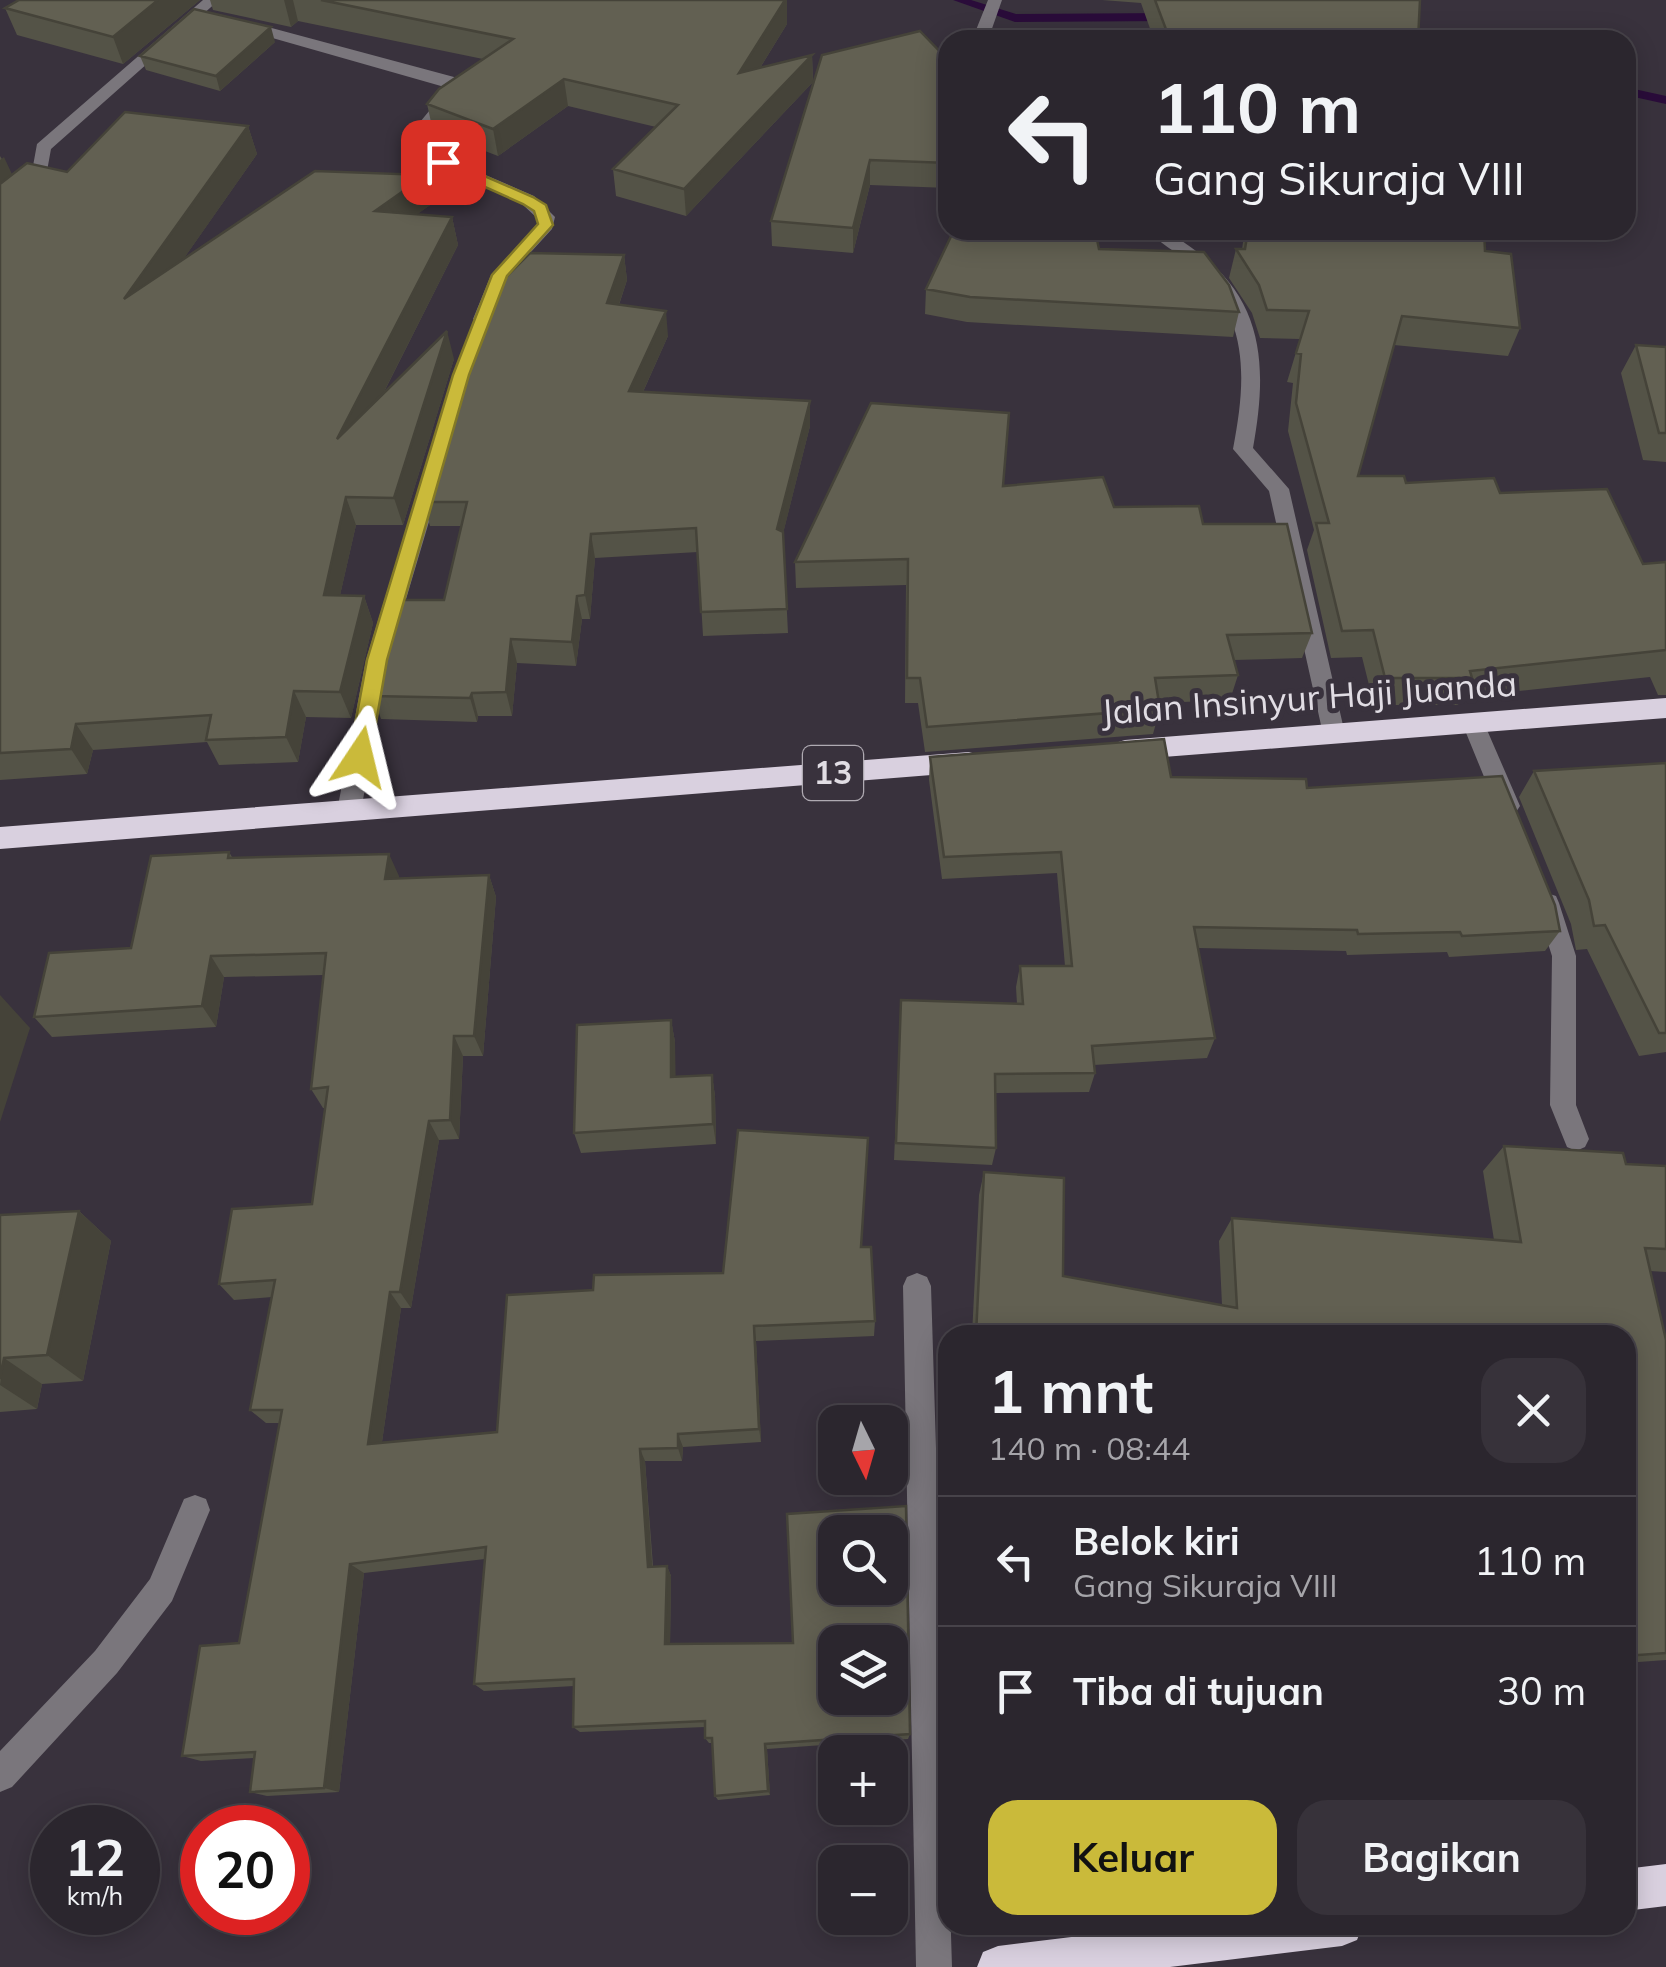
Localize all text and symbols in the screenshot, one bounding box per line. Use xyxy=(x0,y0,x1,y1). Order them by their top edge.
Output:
text: 110 m xyxy=(1153,63,1361,151)
icon: left xyxy=(988,70,1118,200)
pin xyxy=(401,120,486,205)
icon: arrive xyxy=(416,135,471,190)
text: Gang Sikuraja VIII xyxy=(1153,150,1525,206)
street label: Jalan Insinyur Haji Juanda xyxy=(1100,661,1518,733)
position arrow xyxy=(308,705,412,809)
road number: 13 xyxy=(803,746,863,800)
text: 1 mnt xyxy=(988,1353,1153,1428)
button: close xyxy=(1481,1358,1586,1463)
north arrow xyxy=(818,1405,908,1495)
map controls xyxy=(818,1405,908,1935)
text: 140 m · 08:44 xyxy=(988,1428,1190,1468)
button: search xyxy=(818,1515,908,1605)
text: Belok kiri xyxy=(1073,1517,1240,1565)
icon: left xyxy=(988,1534,1043,1589)
text: 110 m xyxy=(1474,1537,1586,1585)
text: Gang Sikuraja VIII xyxy=(1073,1565,1338,1605)
button: layers xyxy=(818,1625,908,1715)
icon: arrive xyxy=(988,1664,1043,1719)
text: Tiba di tujuan xyxy=(1073,1667,1324,1715)
text: 30 m xyxy=(1497,1667,1586,1715)
button: + xyxy=(818,1735,908,1825)
button: Keluar xyxy=(988,1800,1277,1915)
button: Bagikan xyxy=(1297,1800,1586,1915)
speed limit sign: 20 xyxy=(180,1805,310,1935)
text: 12 xyxy=(65,1826,125,1889)
button: − xyxy=(818,1845,908,1935)
text: km/h xyxy=(67,1880,123,1911)

